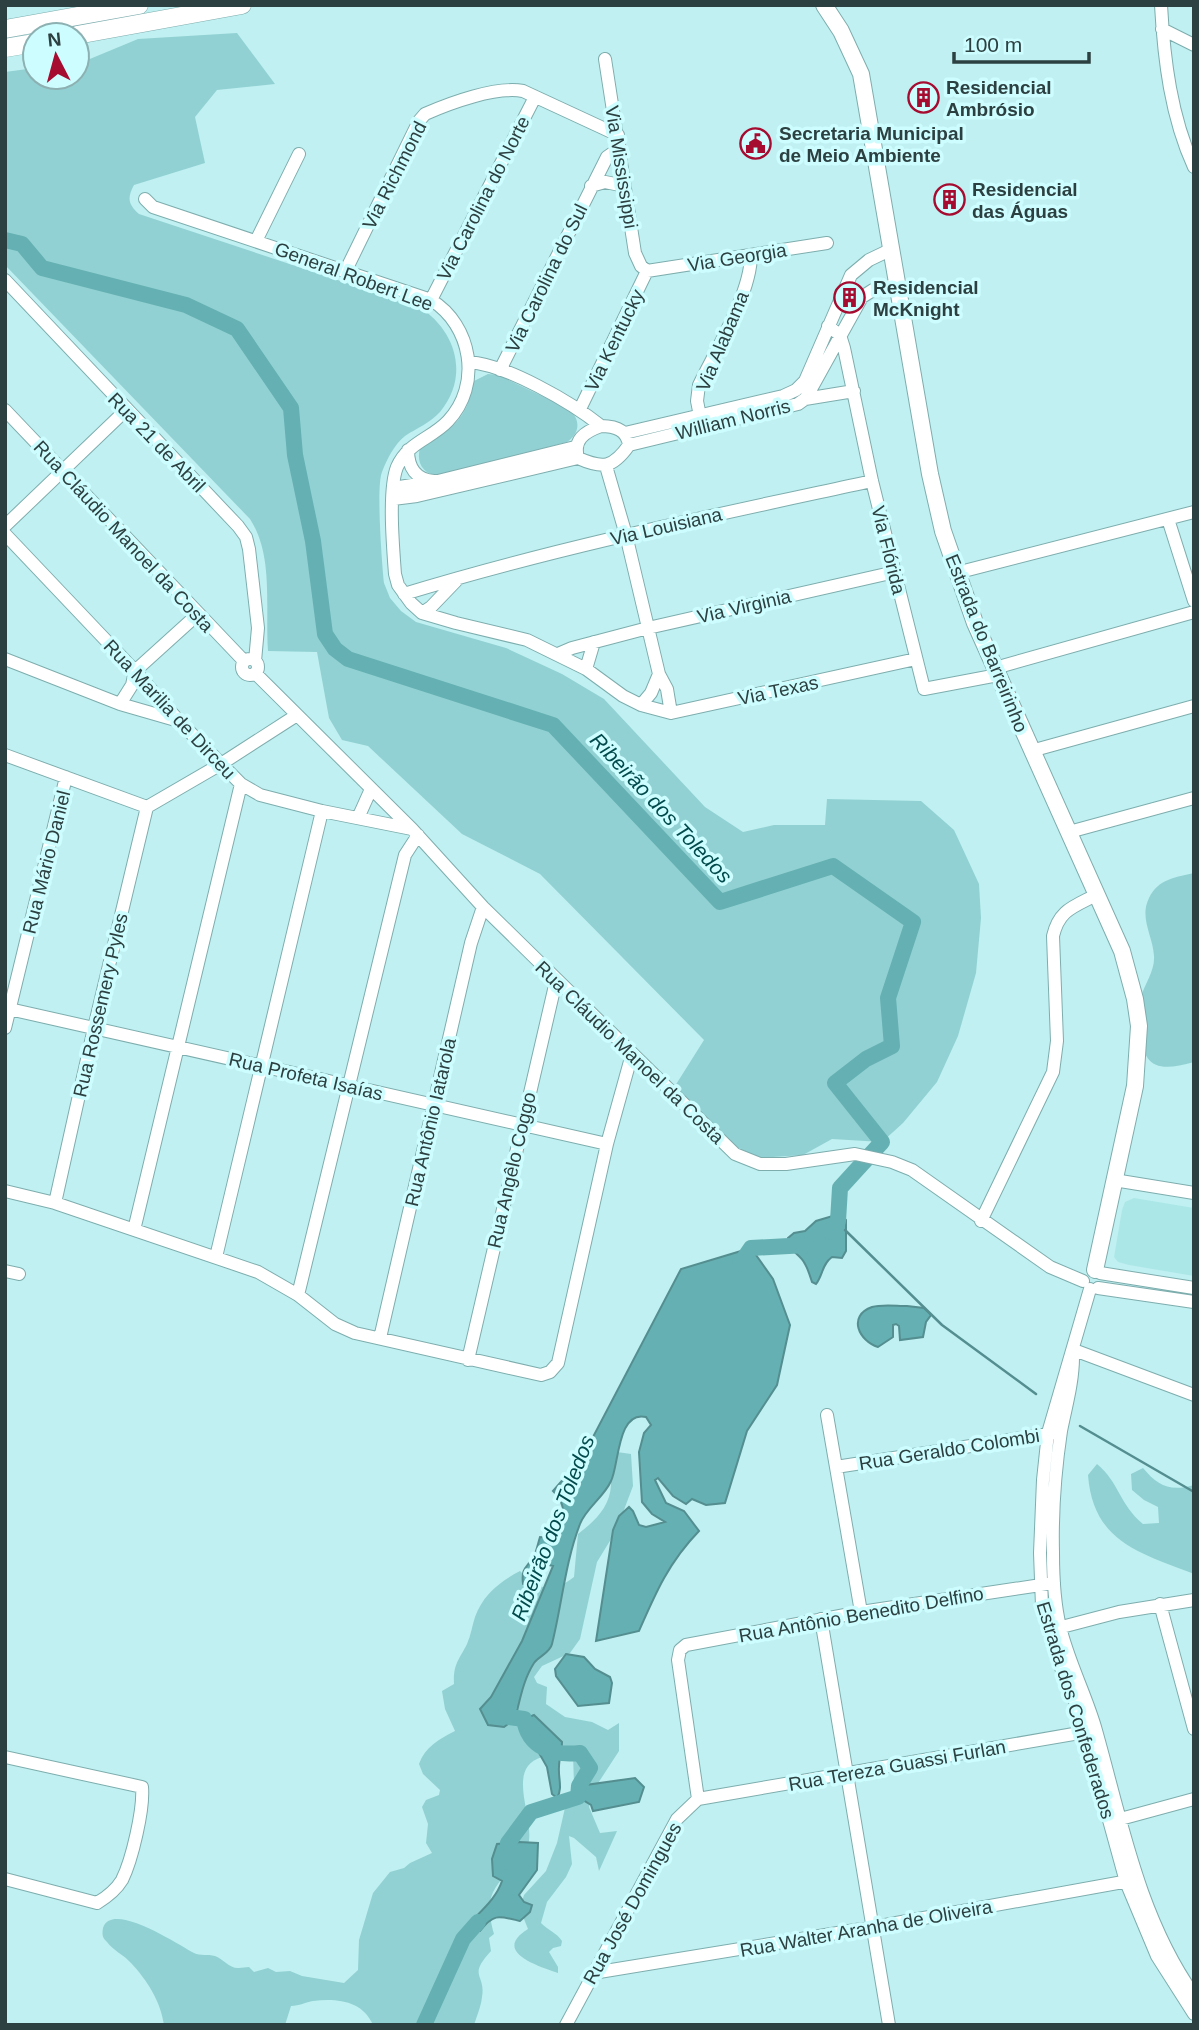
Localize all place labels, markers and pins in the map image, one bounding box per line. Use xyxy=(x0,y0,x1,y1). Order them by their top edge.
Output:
place label: Residencial Ambrósio xyxy=(946,77,1052,120)
building icon: Residencial Ambrósio xyxy=(906,81,940,115)
place label: Secretaria Municipal de Meio Ambiente xyxy=(779,123,964,166)
public building icon: Secretaria Municipal de Meio Ambiente xyxy=(739,127,773,161)
place label: Residencial das Águas xyxy=(972,179,1078,222)
building icon: Residencial das Águas xyxy=(932,183,966,217)
place label: Residencial McKnight xyxy=(873,277,979,320)
building icon: Residencial McKnight xyxy=(833,281,867,315)

